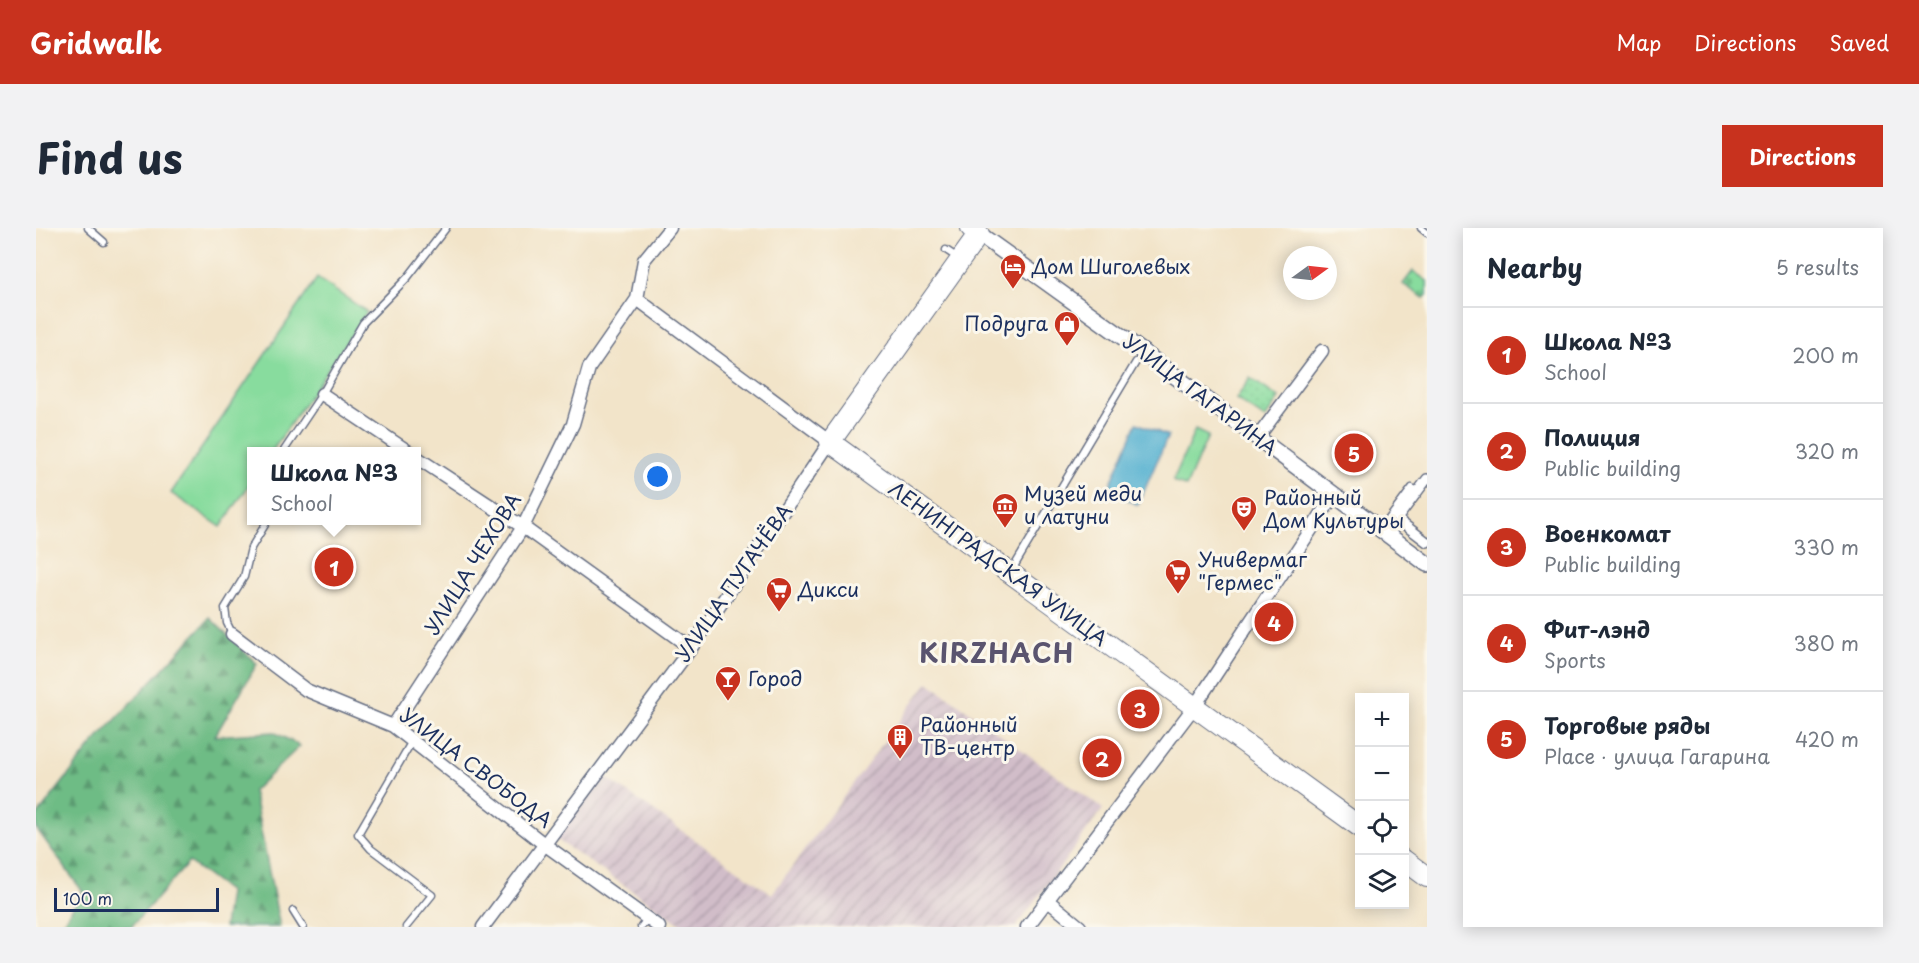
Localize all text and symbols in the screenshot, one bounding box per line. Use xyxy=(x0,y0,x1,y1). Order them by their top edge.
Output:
text: Gridwalk xyxy=(30,21,162,64)
text: Map xyxy=(1616,26,1661,58)
text: Directions xyxy=(1694,26,1796,58)
text: Saved xyxy=(1829,26,1889,58)
text: Find us xyxy=(36,125,183,188)
button: Directions xyxy=(1722,125,1883,187)
north arrow xyxy=(1283,246,1337,300)
text: Nearby xyxy=(1487,248,1582,287)
place label: Дом Шиголевых xyxy=(1031,251,1190,281)
hotel icon: Дом Шиголевых xyxy=(998,252,1028,290)
text: 5 results xyxy=(1776,252,1859,282)
place label: Подруга xyxy=(965,308,1049,338)
shop icon: Подруга xyxy=(1052,309,1082,347)
text: Школа №3 xyxy=(1544,324,1672,357)
street label: УЛИЦА ГАГАРИНА xyxy=(1117,326,1284,462)
text: 1 xyxy=(1502,340,1511,370)
text: 200 m xyxy=(1792,340,1859,370)
text: School xyxy=(1544,357,1607,387)
text: Полиция xyxy=(1544,420,1640,453)
pin: 5 xyxy=(1334,430,1374,476)
text: 2 xyxy=(1499,436,1514,466)
text: 320 m xyxy=(1795,436,1859,466)
popup xyxy=(247,447,421,525)
text: Public building xyxy=(1544,453,1681,483)
text: Школа №3 xyxy=(270,455,398,488)
your location xyxy=(643,462,672,491)
street label: ЛЕНИНГРАДСКАЯ УЛИЦА xyxy=(883,473,1114,653)
place label: Музей меди и латуни xyxy=(1024,478,1142,531)
place label: Районный Дом Культуры xyxy=(1263,482,1404,535)
street label: УЛИЦА ЧЕХОВА xyxy=(416,487,528,640)
text: School xyxy=(270,488,333,518)
museum icon: Музей меди и латуни xyxy=(990,491,1020,529)
theatre icon: Районный Дом Культуры xyxy=(1229,494,1259,532)
street label: УЛИЦА ПУГАЧЁВА xyxy=(667,497,799,667)
text: Военкомат xyxy=(1544,516,1671,549)
text: 3 xyxy=(1500,532,1513,562)
text: 330 m xyxy=(1793,532,1859,562)
pin: 1 xyxy=(314,544,354,590)
place label: Универмаг "Гермес" xyxy=(1198,544,1308,597)
text: Public building xyxy=(1544,549,1681,579)
supermarket icon: Универмаг "Гермес" xyxy=(1163,557,1193,595)
place label: Дикси xyxy=(797,574,859,604)
supermarket icon: Дикси xyxy=(764,575,794,613)
pin: 4 xyxy=(1254,600,1294,644)
text: Фит-лэнд xyxy=(1544,612,1650,645)
text: 4 xyxy=(1500,628,1513,658)
text: 380 m xyxy=(1793,628,1859,658)
district label: KIRZHACH xyxy=(919,633,1075,672)
text: Sports xyxy=(1544,645,1606,675)
place label: Город xyxy=(748,663,802,693)
bar icon: Город xyxy=(713,664,743,702)
pin: 3 xyxy=(1120,686,1160,732)
map controls xyxy=(1355,693,1409,909)
button: + xyxy=(1355,693,1409,747)
street label: УЛИЦА СВОБОДА xyxy=(394,700,559,835)
text: Торговые ряды xyxy=(1544,708,1710,741)
place label: Районный ТВ-центр xyxy=(920,709,1018,762)
building icon: Районный ТВ-центр xyxy=(885,722,915,760)
text: 5 xyxy=(1500,724,1513,754)
text: 420 m xyxy=(1795,724,1859,754)
pin: 2 xyxy=(1082,736,1122,780)
text: Place · улица Гагарина xyxy=(1544,741,1770,771)
button: − xyxy=(1355,747,1409,801)
button: locate xyxy=(1355,801,1409,855)
button: layers xyxy=(1355,855,1409,909)
scale bar xyxy=(54,885,219,912)
text: 100 m xyxy=(63,886,112,910)

